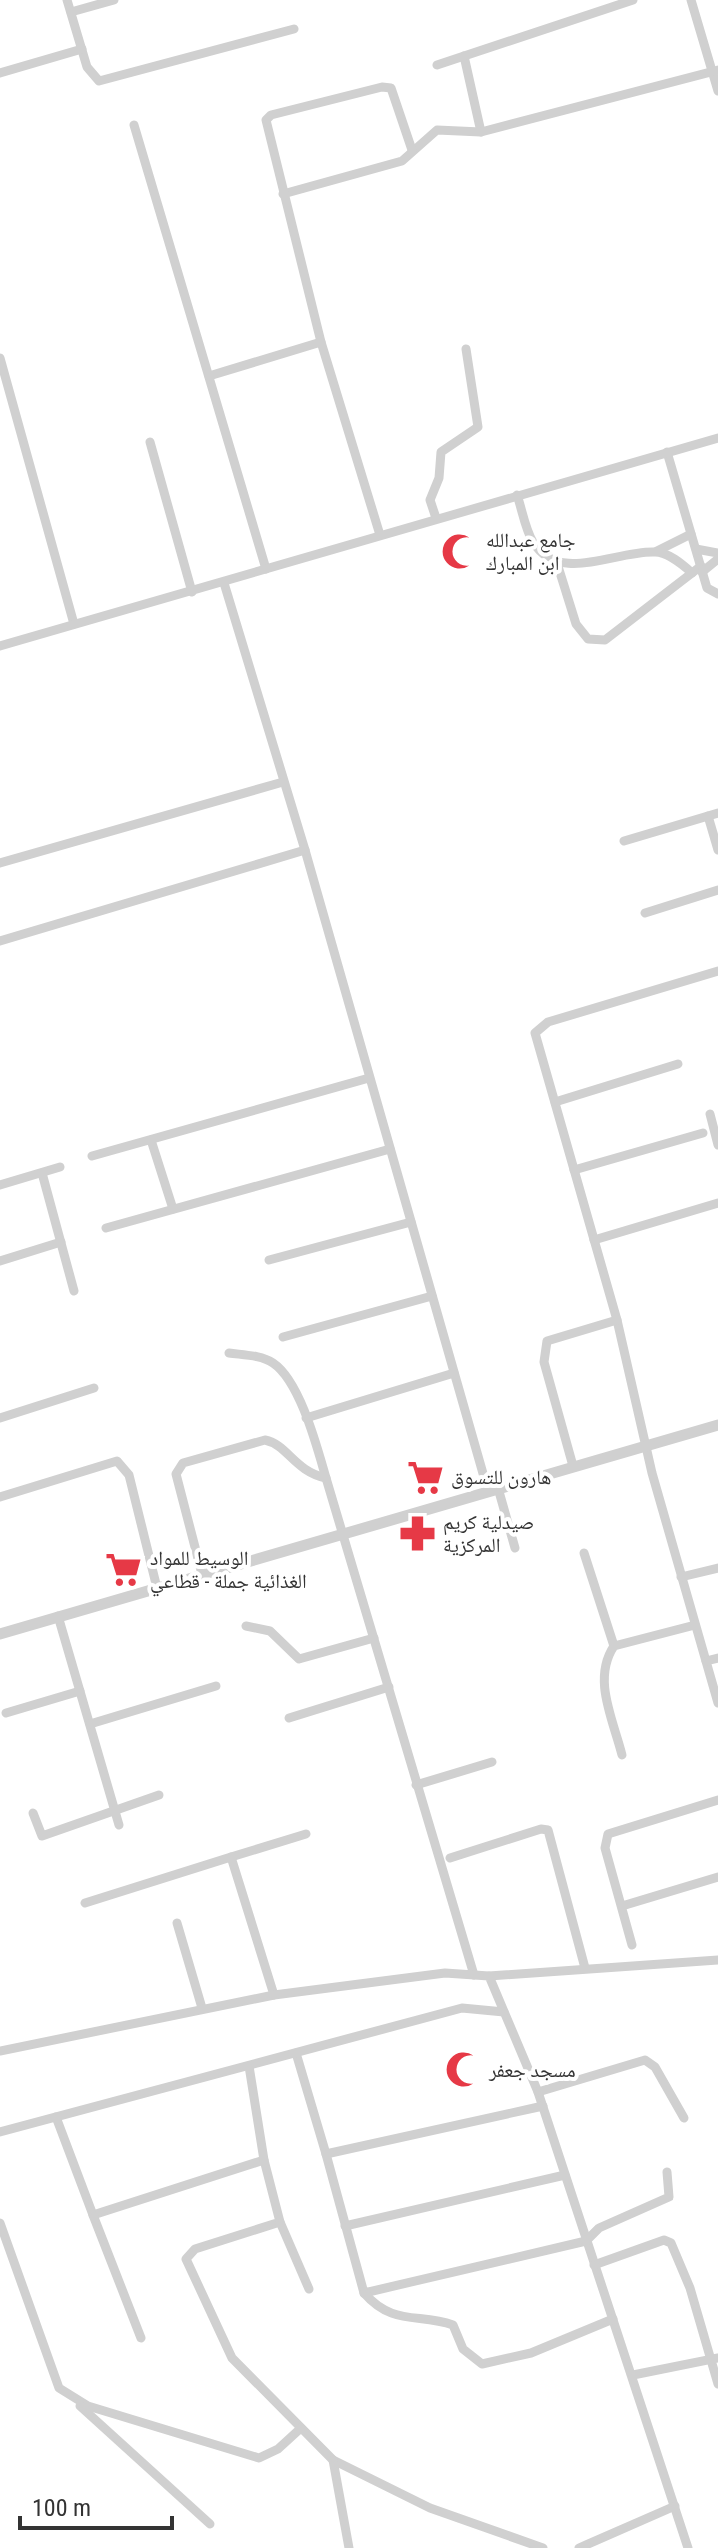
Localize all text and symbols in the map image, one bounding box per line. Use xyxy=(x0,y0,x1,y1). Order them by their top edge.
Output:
place label: جامع عبدالله ابن المبارك xyxy=(486,528,576,575)
mosque icon: جامع عبدالله ابن المبارك xyxy=(441,532,479,570)
supermarket icon: هارون للتسوق xyxy=(406,1458,444,1496)
place label: هارون للتسوق xyxy=(451,1465,552,1489)
place label: صيدلية كريم المركزية xyxy=(443,1510,534,1557)
pharmacy icon: صيدلية كريم المركزية xyxy=(398,1515,436,1553)
place label: الوسيط للمواد الغذائية جملة - قطاعي xyxy=(150,1546,307,1597)
supermarket icon: الوسيط للمواد الغذائية جملة - قطاعي xyxy=(105,1551,143,1589)
mosque icon: مسجد جعفر xyxy=(444,2051,482,2089)
place label: مسجد جعفر xyxy=(488,2058,576,2082)
scale bar xyxy=(20,2480,172,2530)
text: 100 m xyxy=(32,2494,91,2522)

